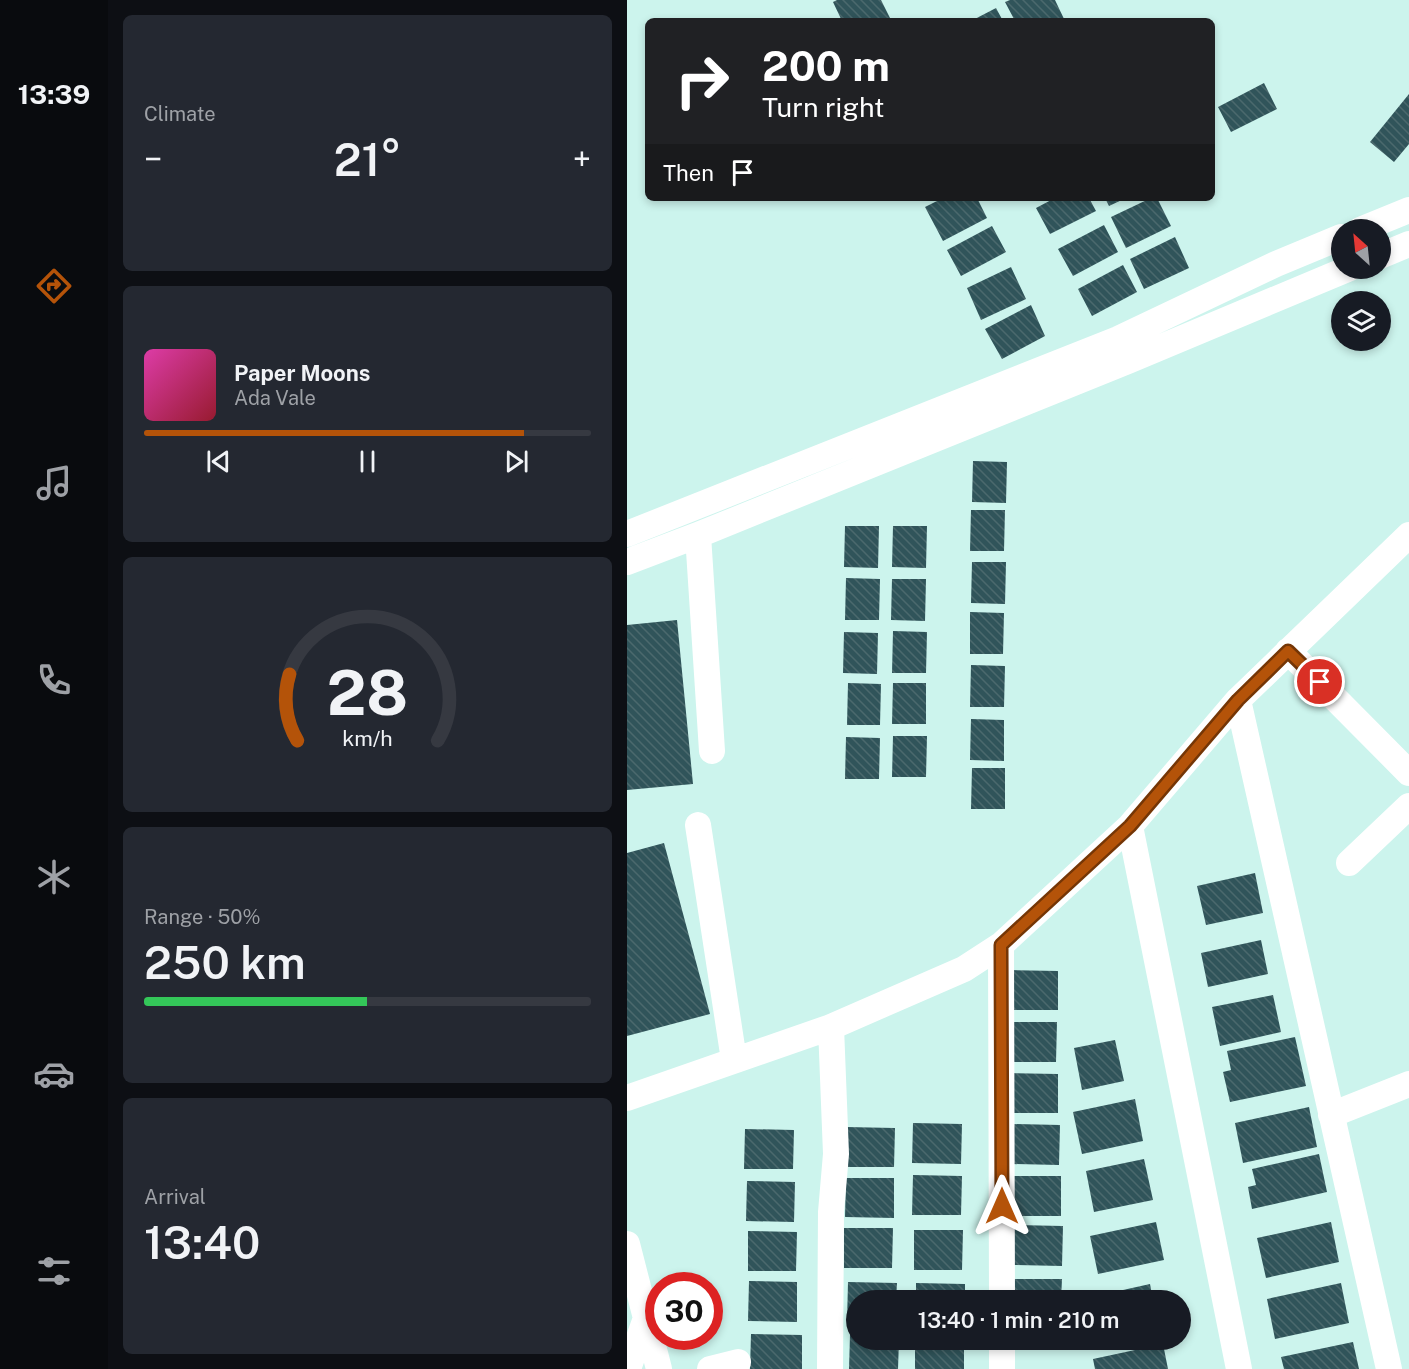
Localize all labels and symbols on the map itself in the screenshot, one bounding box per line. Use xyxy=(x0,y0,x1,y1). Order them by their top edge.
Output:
north arrow xyxy=(1331,219,1391,279)
pin xyxy=(1294,656,1345,707)
position arrow xyxy=(970,1174,1034,1238)
speed limit sign: 30 xyxy=(645,1272,723,1350)

